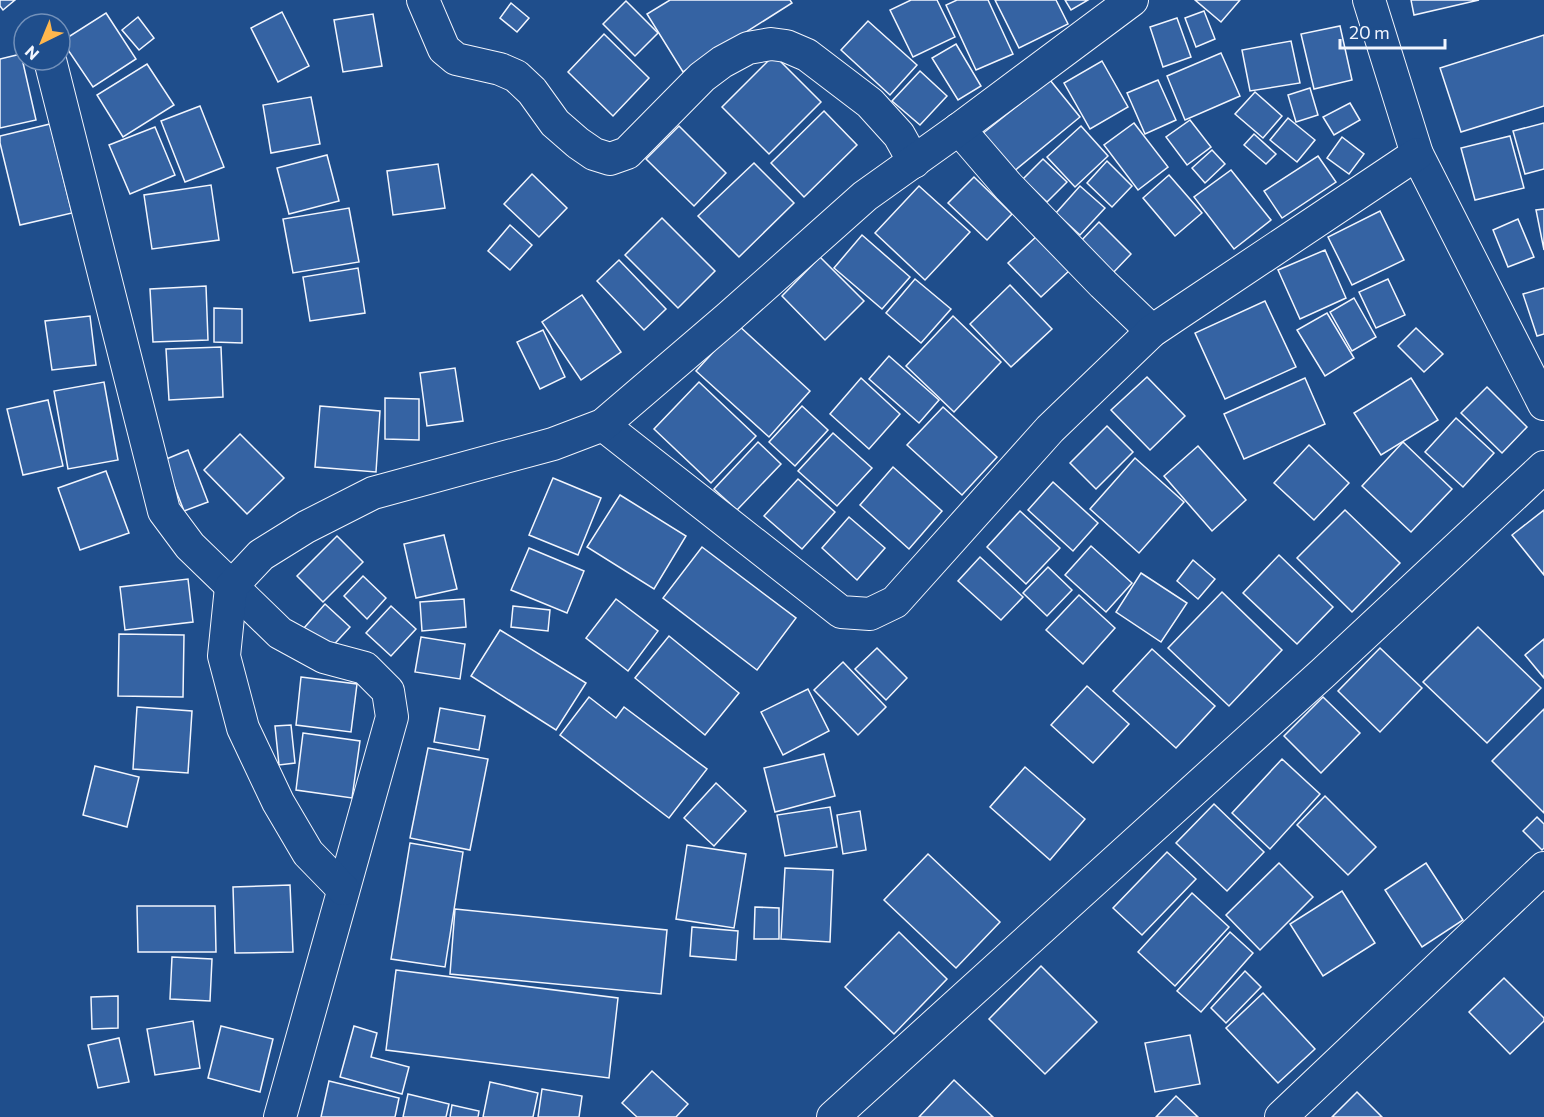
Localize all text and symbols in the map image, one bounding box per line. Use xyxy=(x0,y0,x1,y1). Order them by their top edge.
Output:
north arrow xyxy=(12,12,72,72)
scale bar xyxy=(1340,12,1445,50)
text: 20 m xyxy=(1349,21,1390,43)
text: N xyxy=(21,42,42,64)

